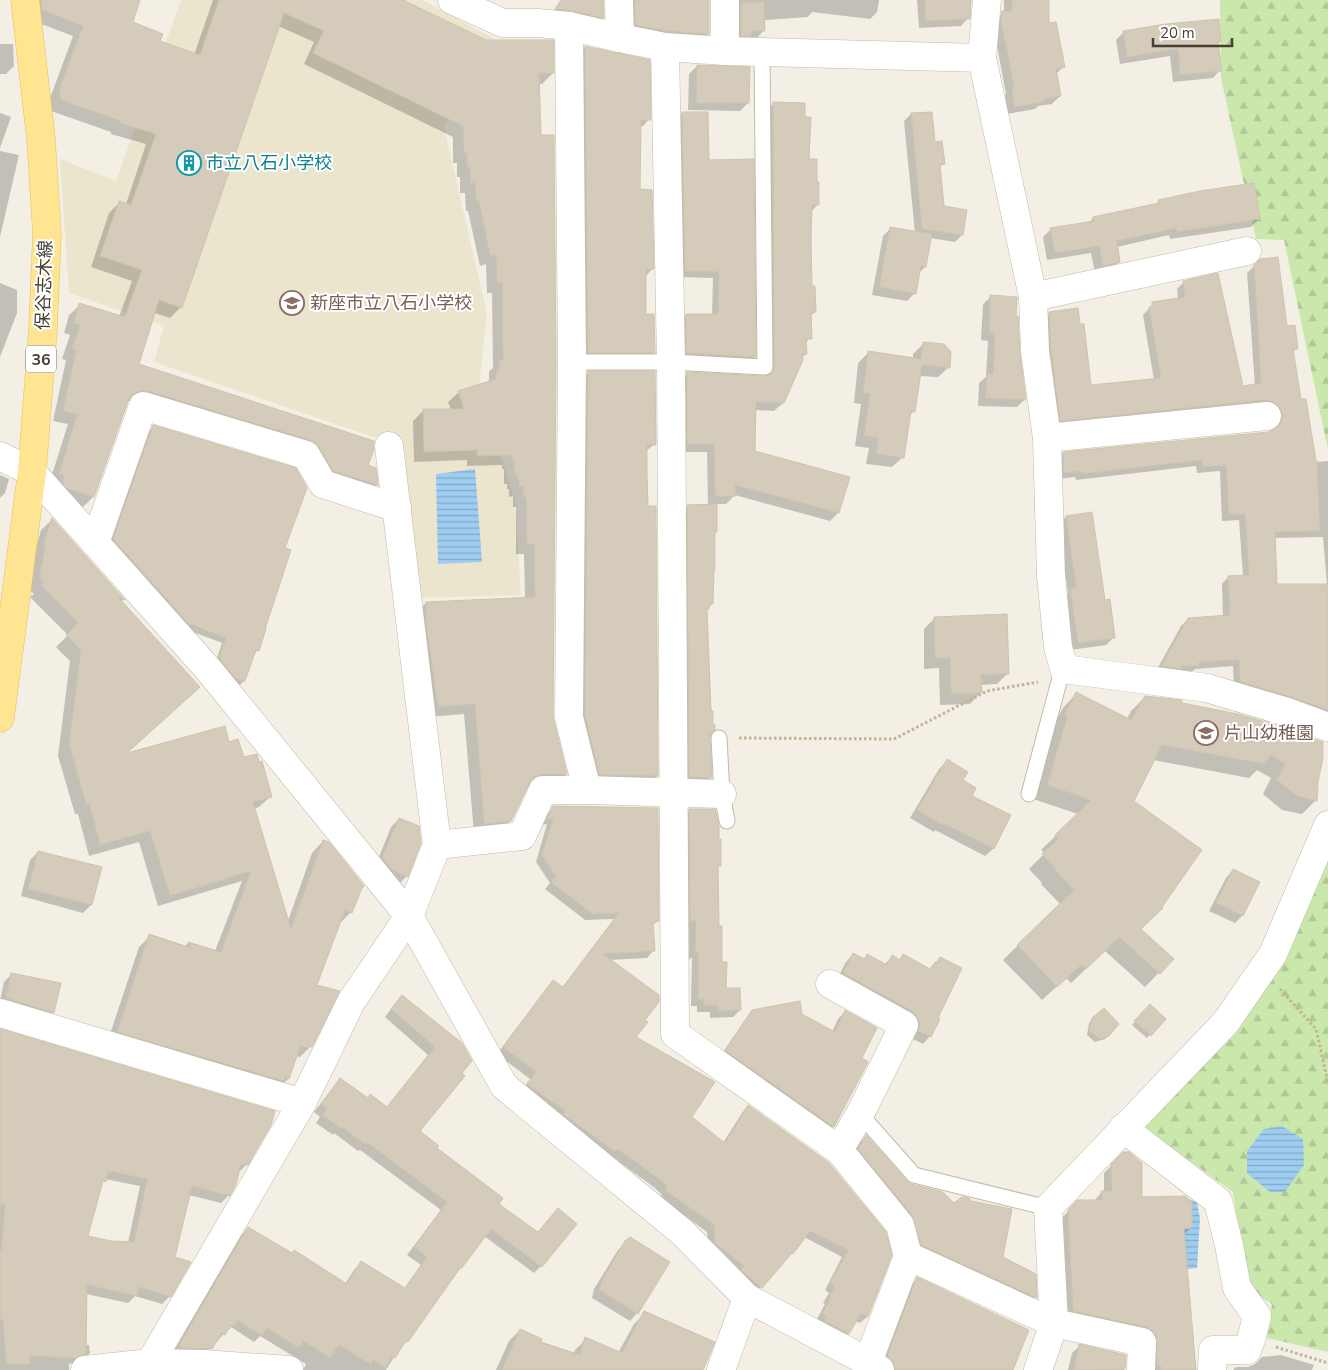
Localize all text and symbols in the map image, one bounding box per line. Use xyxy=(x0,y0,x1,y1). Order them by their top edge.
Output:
scale bar xyxy=(1153,15,1232,47)
text: 20 m xyxy=(1160,23,1195,43)
building icon: 市立八石小学校 xyxy=(176,150,202,176)
place label: 市立八石小学校 xyxy=(206,151,332,175)
street label: 保谷志木線 xyxy=(30,240,58,330)
school or university icon: 新座市立八石小学校 xyxy=(279,290,305,316)
place label: 新座市立八石小学校 xyxy=(310,291,472,315)
road number: 36 xyxy=(26,346,56,372)
school or university icon: 片山幼稚園 xyxy=(1193,720,1219,746)
place label: 片山幼稚園 xyxy=(1224,721,1314,745)

